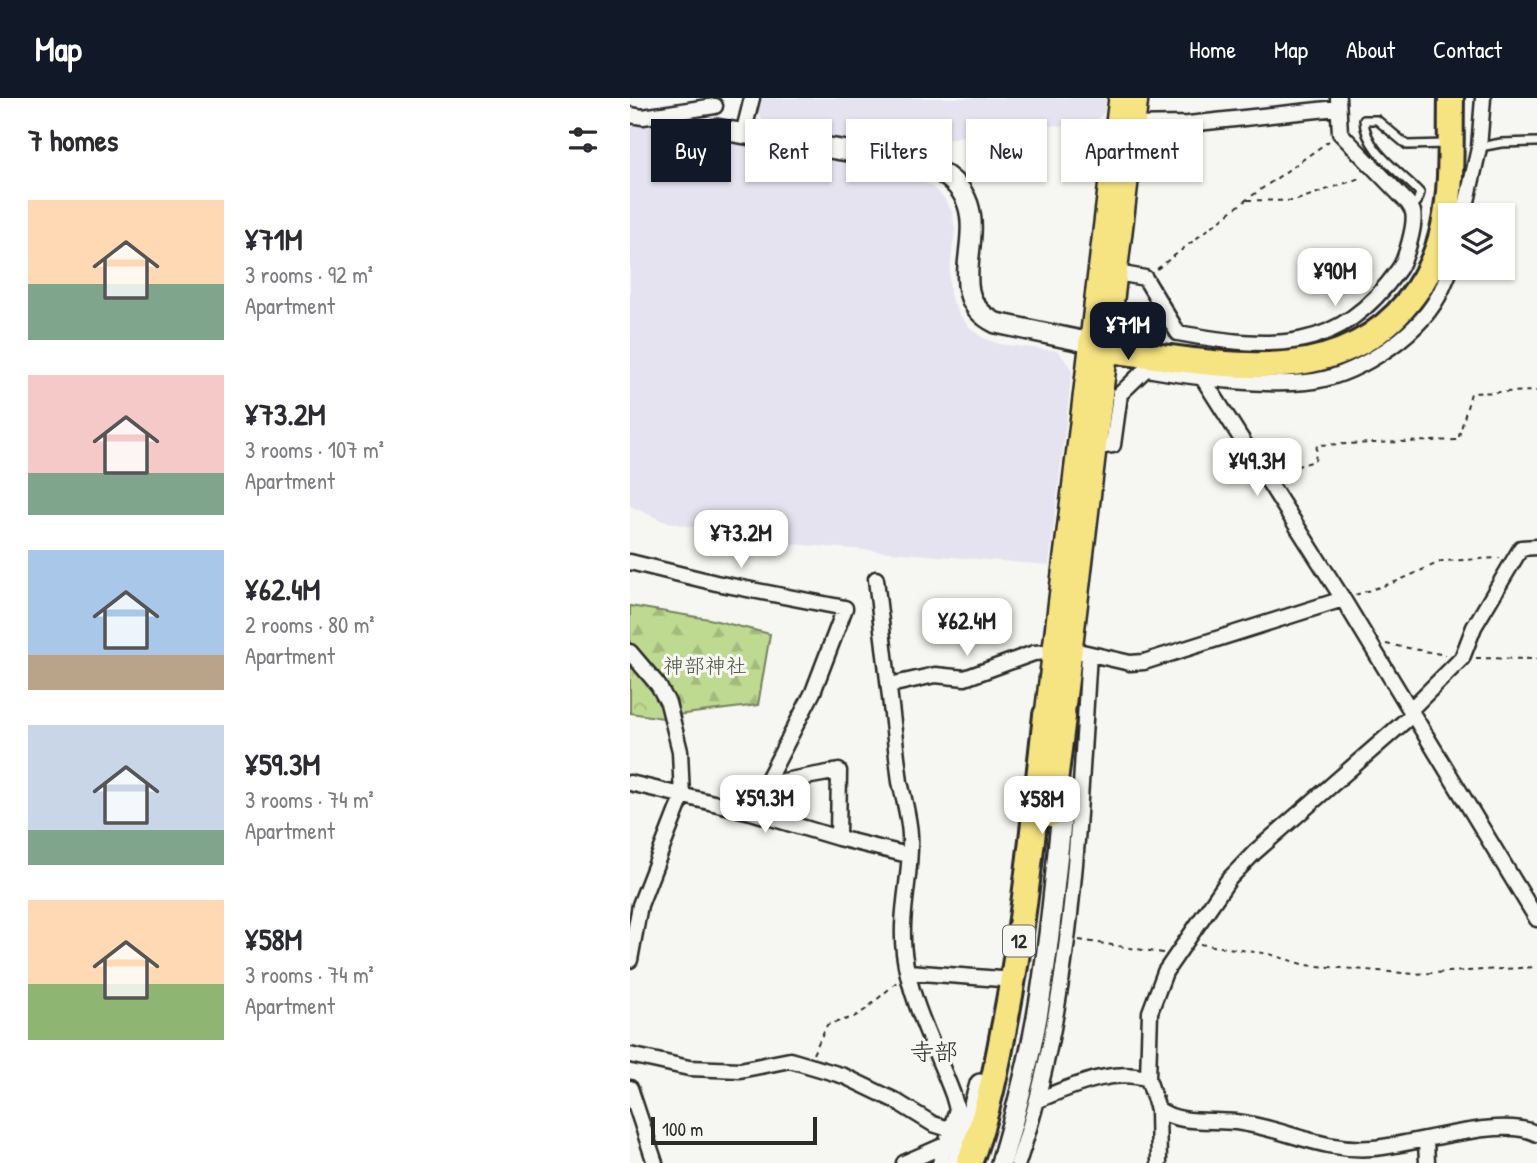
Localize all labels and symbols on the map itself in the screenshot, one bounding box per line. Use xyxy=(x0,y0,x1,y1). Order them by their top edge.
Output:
pin: ¥90M xyxy=(1294,248,1376,308)
pin: ¥71M xyxy=(1087,302,1169,362)
pin: ¥49.3M xyxy=(1200,438,1314,498)
pin: ¥73.2M xyxy=(684,510,798,570)
pin: ¥62.4M xyxy=(910,598,1024,658)
park label: 神部神社 xyxy=(663,651,747,680)
pin: ¥59.3M xyxy=(708,776,822,835)
pin: ¥58M xyxy=(1001,776,1083,836)
road number: 12 xyxy=(1003,926,1035,956)
district label: 寺部 xyxy=(910,1035,958,1067)
scale bar xyxy=(651,1114,817,1146)

